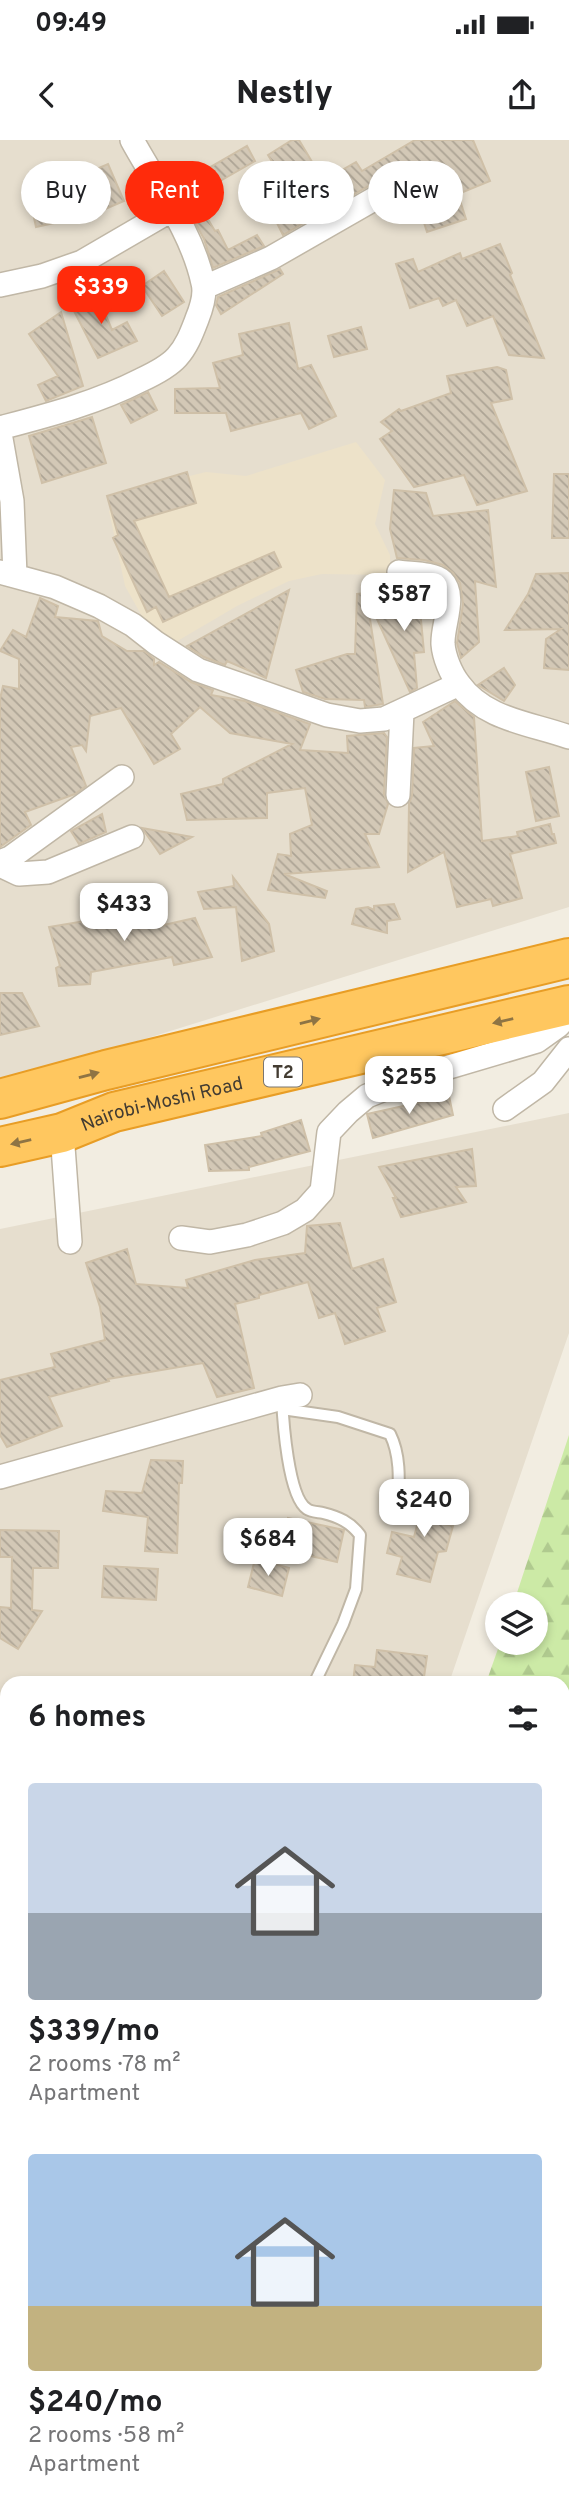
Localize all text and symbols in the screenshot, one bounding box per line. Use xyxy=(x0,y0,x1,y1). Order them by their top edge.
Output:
text: 09:49 xyxy=(35,8,107,41)
text: Nestly xyxy=(236,75,333,115)
icon: back xyxy=(28,76,66,114)
icon: share xyxy=(503,76,541,114)
chip: Buy xyxy=(21,161,111,224)
chip: Rent xyxy=(125,161,224,224)
chip: Filters xyxy=(238,161,354,224)
chip: New xyxy=(368,161,463,224)
pin: $339 xyxy=(60,267,142,326)
text: $339 xyxy=(73,274,129,303)
pin: $587 xyxy=(363,574,445,633)
text: $587 xyxy=(377,581,431,610)
pin: $433 xyxy=(83,884,165,943)
text: $433 xyxy=(96,891,152,920)
one-way arrow xyxy=(300,1015,322,1026)
one-way arrow xyxy=(491,1016,513,1027)
pin: $255 xyxy=(368,1056,450,1116)
road number: T2 xyxy=(264,1057,302,1086)
text: $255 xyxy=(381,1064,437,1093)
one-way arrow xyxy=(79,1069,100,1079)
street label: Nairobi-Moshi Road xyxy=(78,1072,245,1138)
one-way arrow xyxy=(10,1137,32,1148)
pin: $240 xyxy=(383,1480,465,1539)
text: $240 xyxy=(395,1487,453,1516)
pin: $684 xyxy=(227,1518,309,1578)
text: $684 xyxy=(239,1526,297,1555)
map controls xyxy=(485,1592,548,1655)
button: layers xyxy=(485,1592,548,1655)
icon: filters xyxy=(504,1699,542,1737)
text: 6 homes xyxy=(28,1700,146,1737)
icon: home xyxy=(222,1828,348,1954)
text: $339/mo xyxy=(28,2014,160,2051)
text: 2 rooms · 78 m² xyxy=(28,2051,181,2080)
text: Apartment xyxy=(28,2080,140,2109)
icon: home xyxy=(222,2199,348,2325)
text: $240/mo xyxy=(28,2385,163,2422)
text: 2 rooms · 58 m² xyxy=(28,2422,184,2451)
text: Apartment xyxy=(28,2451,140,2480)

